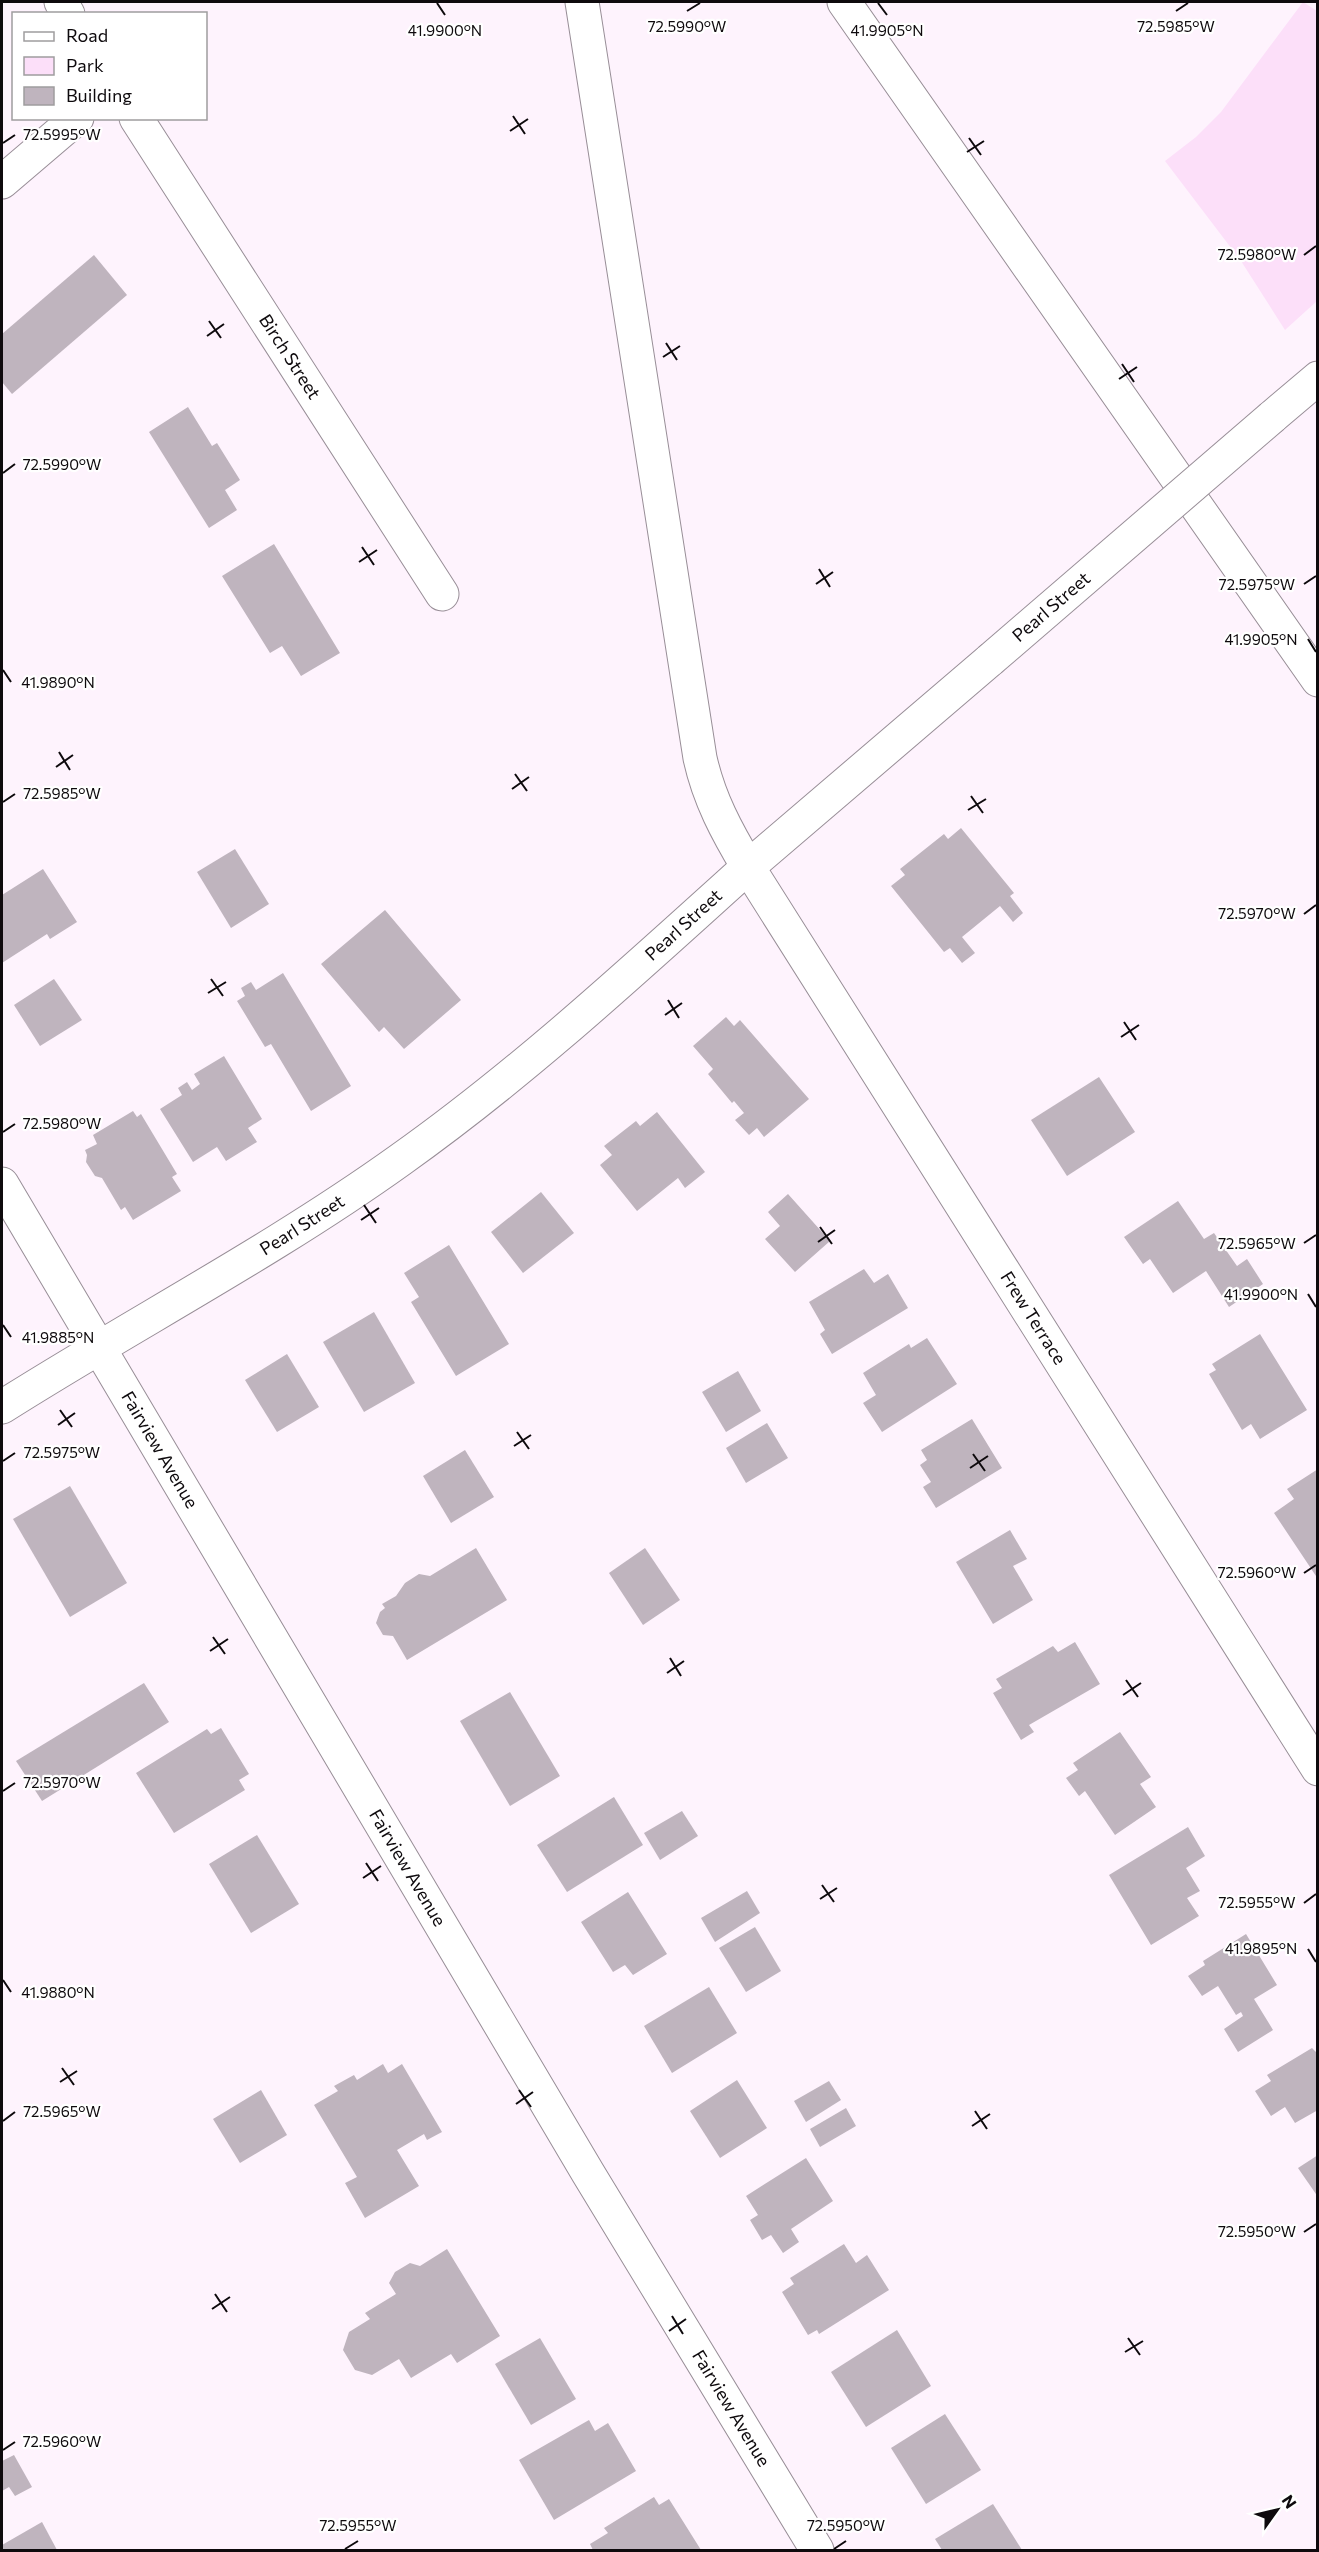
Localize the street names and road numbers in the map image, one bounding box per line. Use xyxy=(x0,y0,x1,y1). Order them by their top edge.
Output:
street label: Birch Street xyxy=(255,310,326,403)
street label: Pearl Street xyxy=(1007,567,1094,646)
street label: Pearl Street xyxy=(640,884,726,965)
street label: Pearl Street xyxy=(255,1189,348,1259)
street label: Frew Terrace xyxy=(996,1267,1071,1368)
street label: Fairview Avenue xyxy=(117,1387,204,1512)
street label: Fairview Avenue xyxy=(365,1805,451,1930)
street label: Fairview Avenue xyxy=(688,2346,776,2470)

